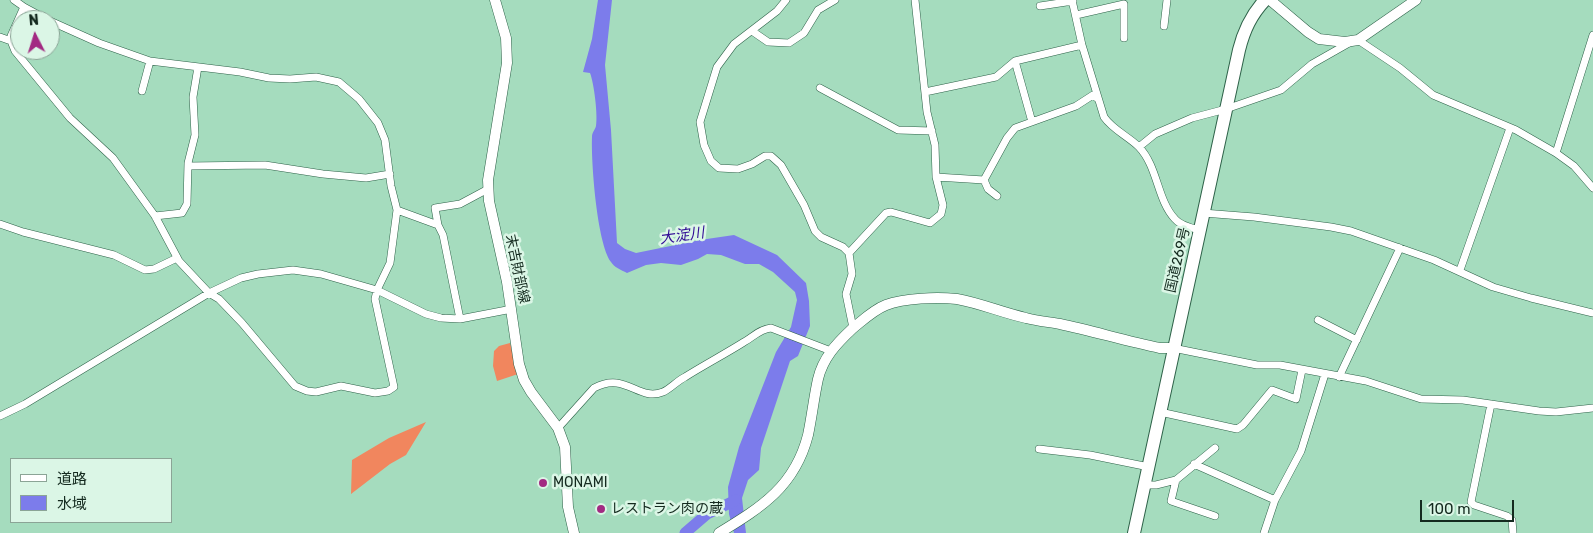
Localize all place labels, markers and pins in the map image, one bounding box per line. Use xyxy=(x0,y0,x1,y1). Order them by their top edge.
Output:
place label: MONAMI xyxy=(553,475,608,491)
marker: MONAMI xyxy=(537,477,549,489)
place label: レストラン肉の蔵 xyxy=(611,501,723,517)
marker: レストラン肉の蔵 xyxy=(595,503,607,515)

